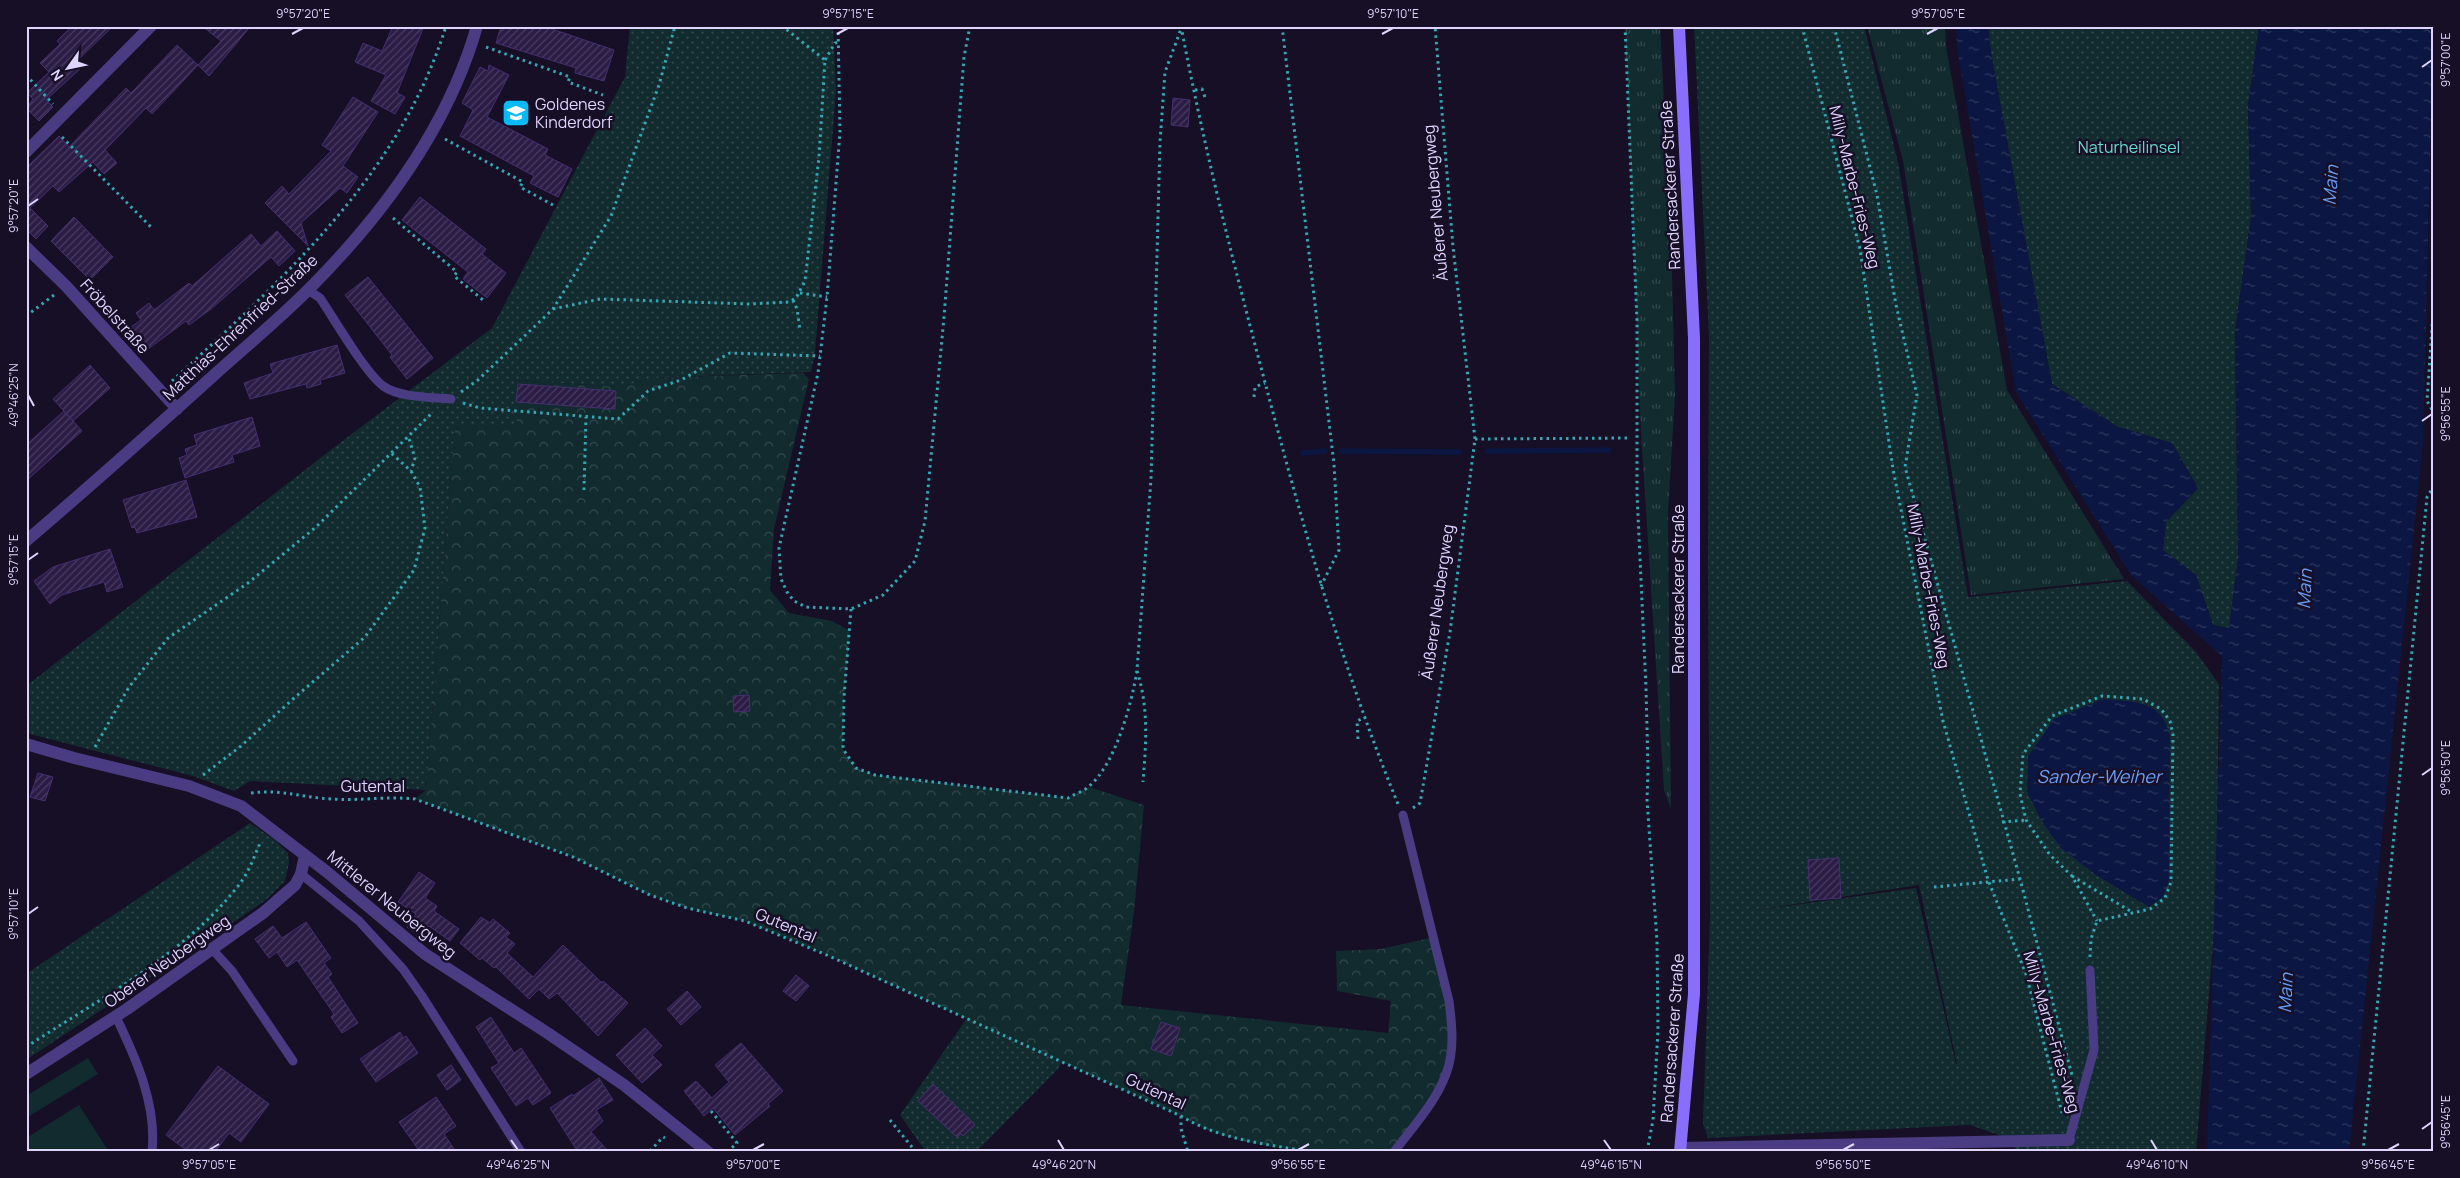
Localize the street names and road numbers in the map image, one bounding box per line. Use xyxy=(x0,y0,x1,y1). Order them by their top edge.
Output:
street label: Randersackerer Straße xyxy=(1655,100,1685,270)
street label: Milly-Marbe-Fries-Weg xyxy=(1824,103,1886,271)
street label: Äußerer Neubergweg xyxy=(1417,124,1453,282)
street label: Matthias-Ehrenfried-Straße xyxy=(158,249,322,405)
street label: Fröbelstraße xyxy=(75,274,155,358)
street label: Milly-Marbe-Fries-Weg xyxy=(1902,502,1956,670)
street label: Randersackerer Straße xyxy=(1667,504,1689,674)
street label: Äußerer Neubergweg xyxy=(1415,523,1459,681)
street label: Gutental xyxy=(341,775,405,797)
street label: Mittlerer Neubergweg xyxy=(323,845,461,963)
street label: Gutental xyxy=(752,902,820,948)
street label: Oberer Neubergweg xyxy=(100,909,234,1013)
street label: Milly-Marbe-Fries-Weg xyxy=(2018,948,2086,1116)
street label: Randersackerer Straße xyxy=(1655,953,1689,1123)
street label: Gutental xyxy=(1122,1067,1190,1115)

